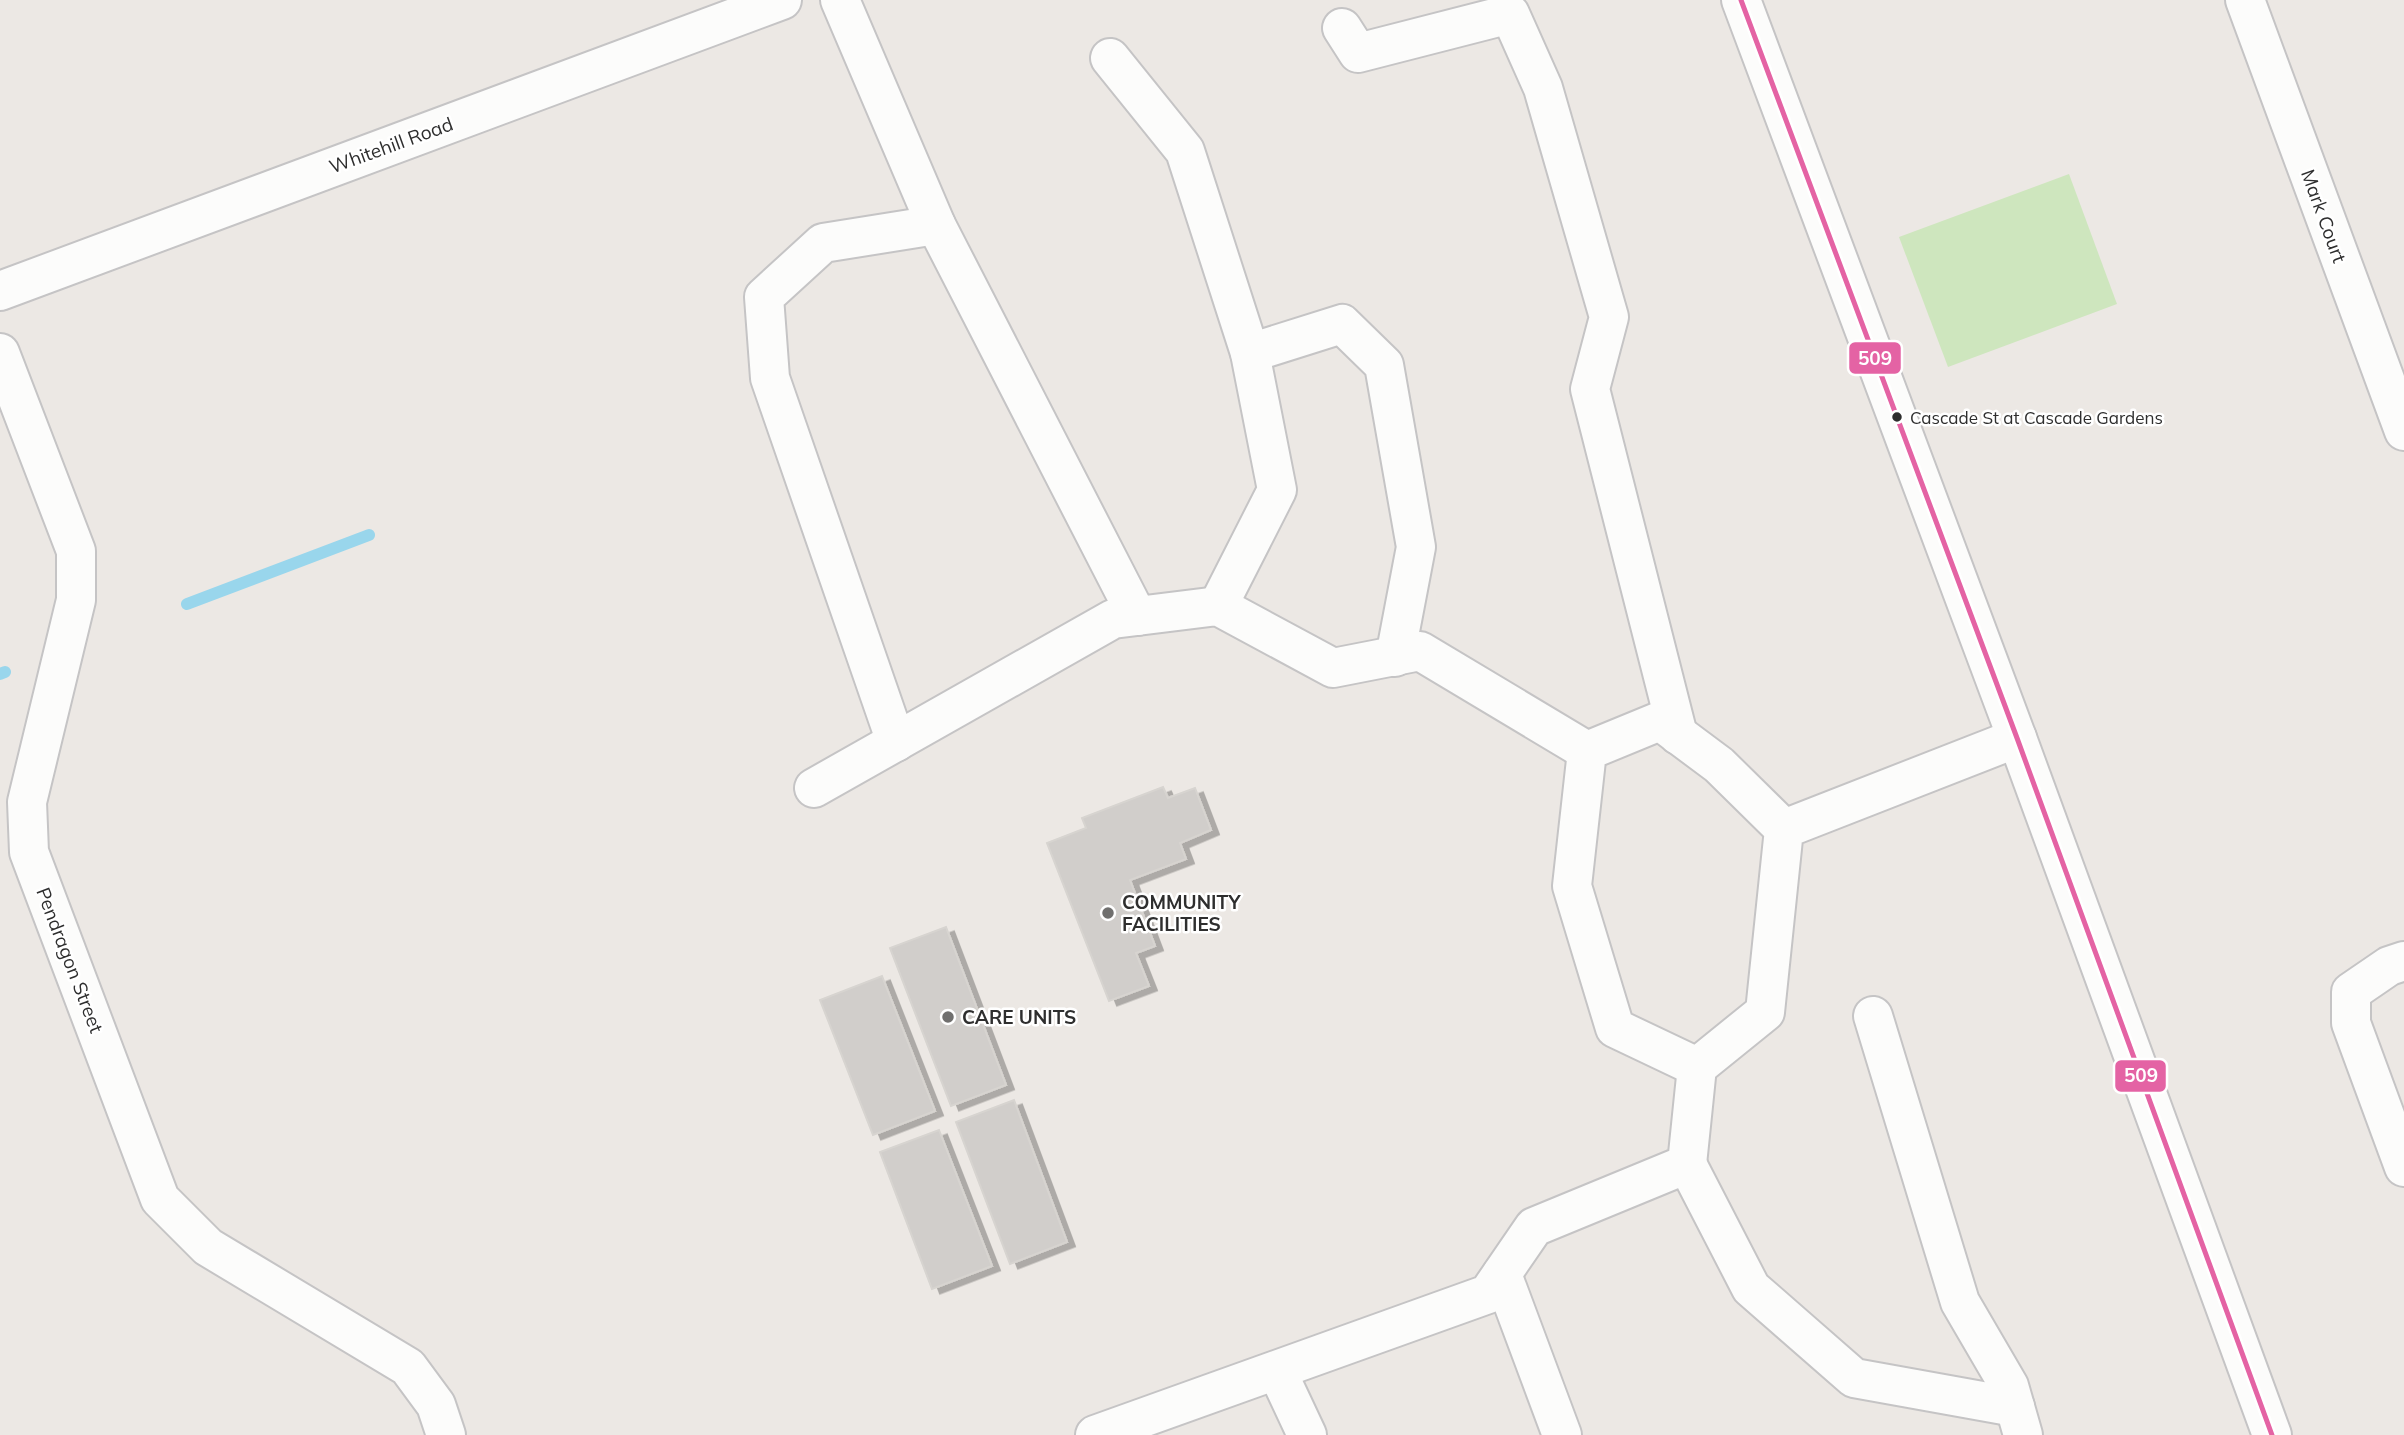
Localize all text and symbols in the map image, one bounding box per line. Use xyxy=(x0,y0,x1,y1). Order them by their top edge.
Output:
street label: Whitehill Road xyxy=(326,112,456,178)
street label: Mark Court xyxy=(2296,166,2352,266)
line badge: 509 xyxy=(1848,341,1902,375)
text: 509 xyxy=(1858,346,1892,370)
place label: Cascade St at Cascade Gardens xyxy=(1910,407,2163,428)
marker: Cascade St at Cascade Gardens xyxy=(1890,410,1904,424)
street label: Pendragon Street xyxy=(31,884,109,1036)
place label: COMMUNITY FACILITIES xyxy=(1122,890,1241,936)
marker: COMMUNITY FACILITIES xyxy=(1100,905,1116,921)
place label: CARE UNITS xyxy=(962,1005,1076,1029)
marker: CARE UNITS xyxy=(940,1009,956,1025)
line badge: 509 xyxy=(2114,1059,2167,1093)
text: 509 xyxy=(2124,1063,2158,1087)

